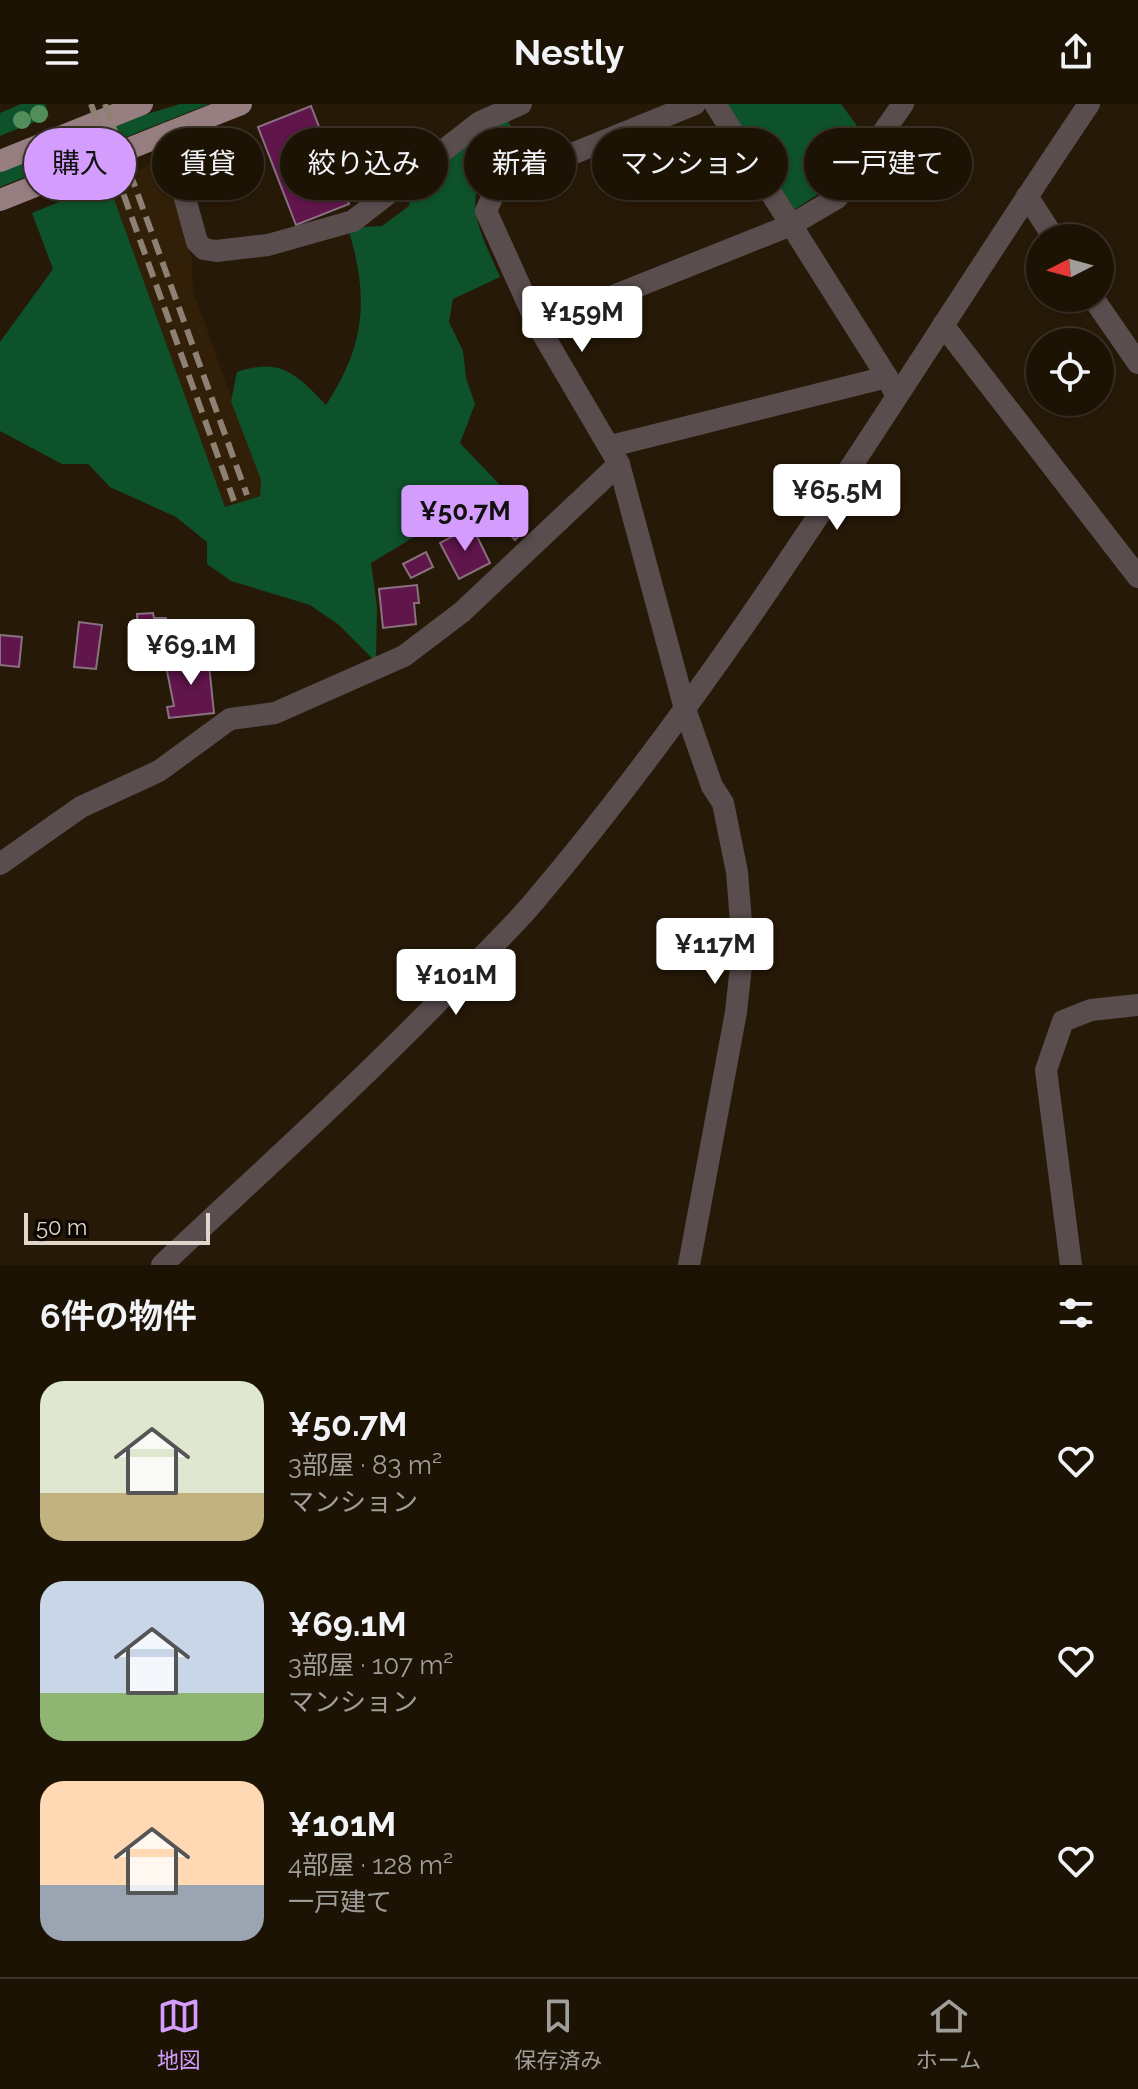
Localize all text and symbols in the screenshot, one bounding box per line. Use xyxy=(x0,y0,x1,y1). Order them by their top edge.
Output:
icon: menu xyxy=(40,30,84,74)
icon: share xyxy=(1054,30,1098,74)
text: Nestly xyxy=(514,31,624,73)
chip: 購入 xyxy=(24,128,136,200)
chip: 賃貸 xyxy=(152,128,264,200)
chip: 絞り込み xyxy=(280,128,448,200)
chip: 新着 xyxy=(464,128,576,200)
chip: マンション xyxy=(592,128,788,200)
chip: 一戸建て xyxy=(804,128,972,200)
north arrow xyxy=(1026,224,1114,312)
map controls xyxy=(1026,224,1114,416)
pin: ¥159M xyxy=(526,286,638,354)
text: ¥159M xyxy=(540,297,624,327)
button: locate xyxy=(1026,328,1114,416)
pin: ¥65.5M xyxy=(772,464,902,532)
text: ¥65.5M xyxy=(791,475,883,505)
pin: ¥50.7M xyxy=(400,485,530,553)
text: ¥50.7M xyxy=(419,496,511,526)
pin: ¥69.1M xyxy=(126,619,256,687)
text: ¥69.1M xyxy=(146,630,236,660)
pin: ¥117M xyxy=(659,918,771,986)
text: ¥117M xyxy=(674,929,756,959)
pin: ¥101M xyxy=(400,949,512,1017)
text: ¥101M xyxy=(415,960,497,990)
scale bar xyxy=(24,1209,210,1245)
text: 50 m xyxy=(36,1214,87,1240)
icon: filters xyxy=(1054,1291,1098,1335)
text: 6件の物件 xyxy=(40,1296,197,1336)
text: ¥50.7M xyxy=(288,1404,407,1444)
icon: home xyxy=(104,1413,200,1509)
icon: heart xyxy=(1054,1439,1098,1483)
text: 3部屋 · 83 m² xyxy=(288,1450,442,1480)
text: マンション xyxy=(288,1487,418,1517)
text: ¥69.1M xyxy=(288,1604,407,1644)
icon: home xyxy=(104,1613,200,1709)
icon: heart xyxy=(1054,1639,1098,1683)
text: 3部屋 · 107 m² xyxy=(288,1650,453,1680)
text: マンション xyxy=(288,1687,418,1717)
text: ¥101M xyxy=(288,1804,396,1844)
icon: home xyxy=(104,1813,200,1909)
icon: heart xyxy=(1054,1839,1098,1883)
text: 4部屋 · 128 m² xyxy=(288,1850,453,1880)
text: 一戸建て xyxy=(288,1887,392,1917)
tab: 地図 xyxy=(157,1994,201,2074)
tab: 保存済み xyxy=(514,1994,602,2074)
tab: ホーム xyxy=(916,1994,981,2074)

